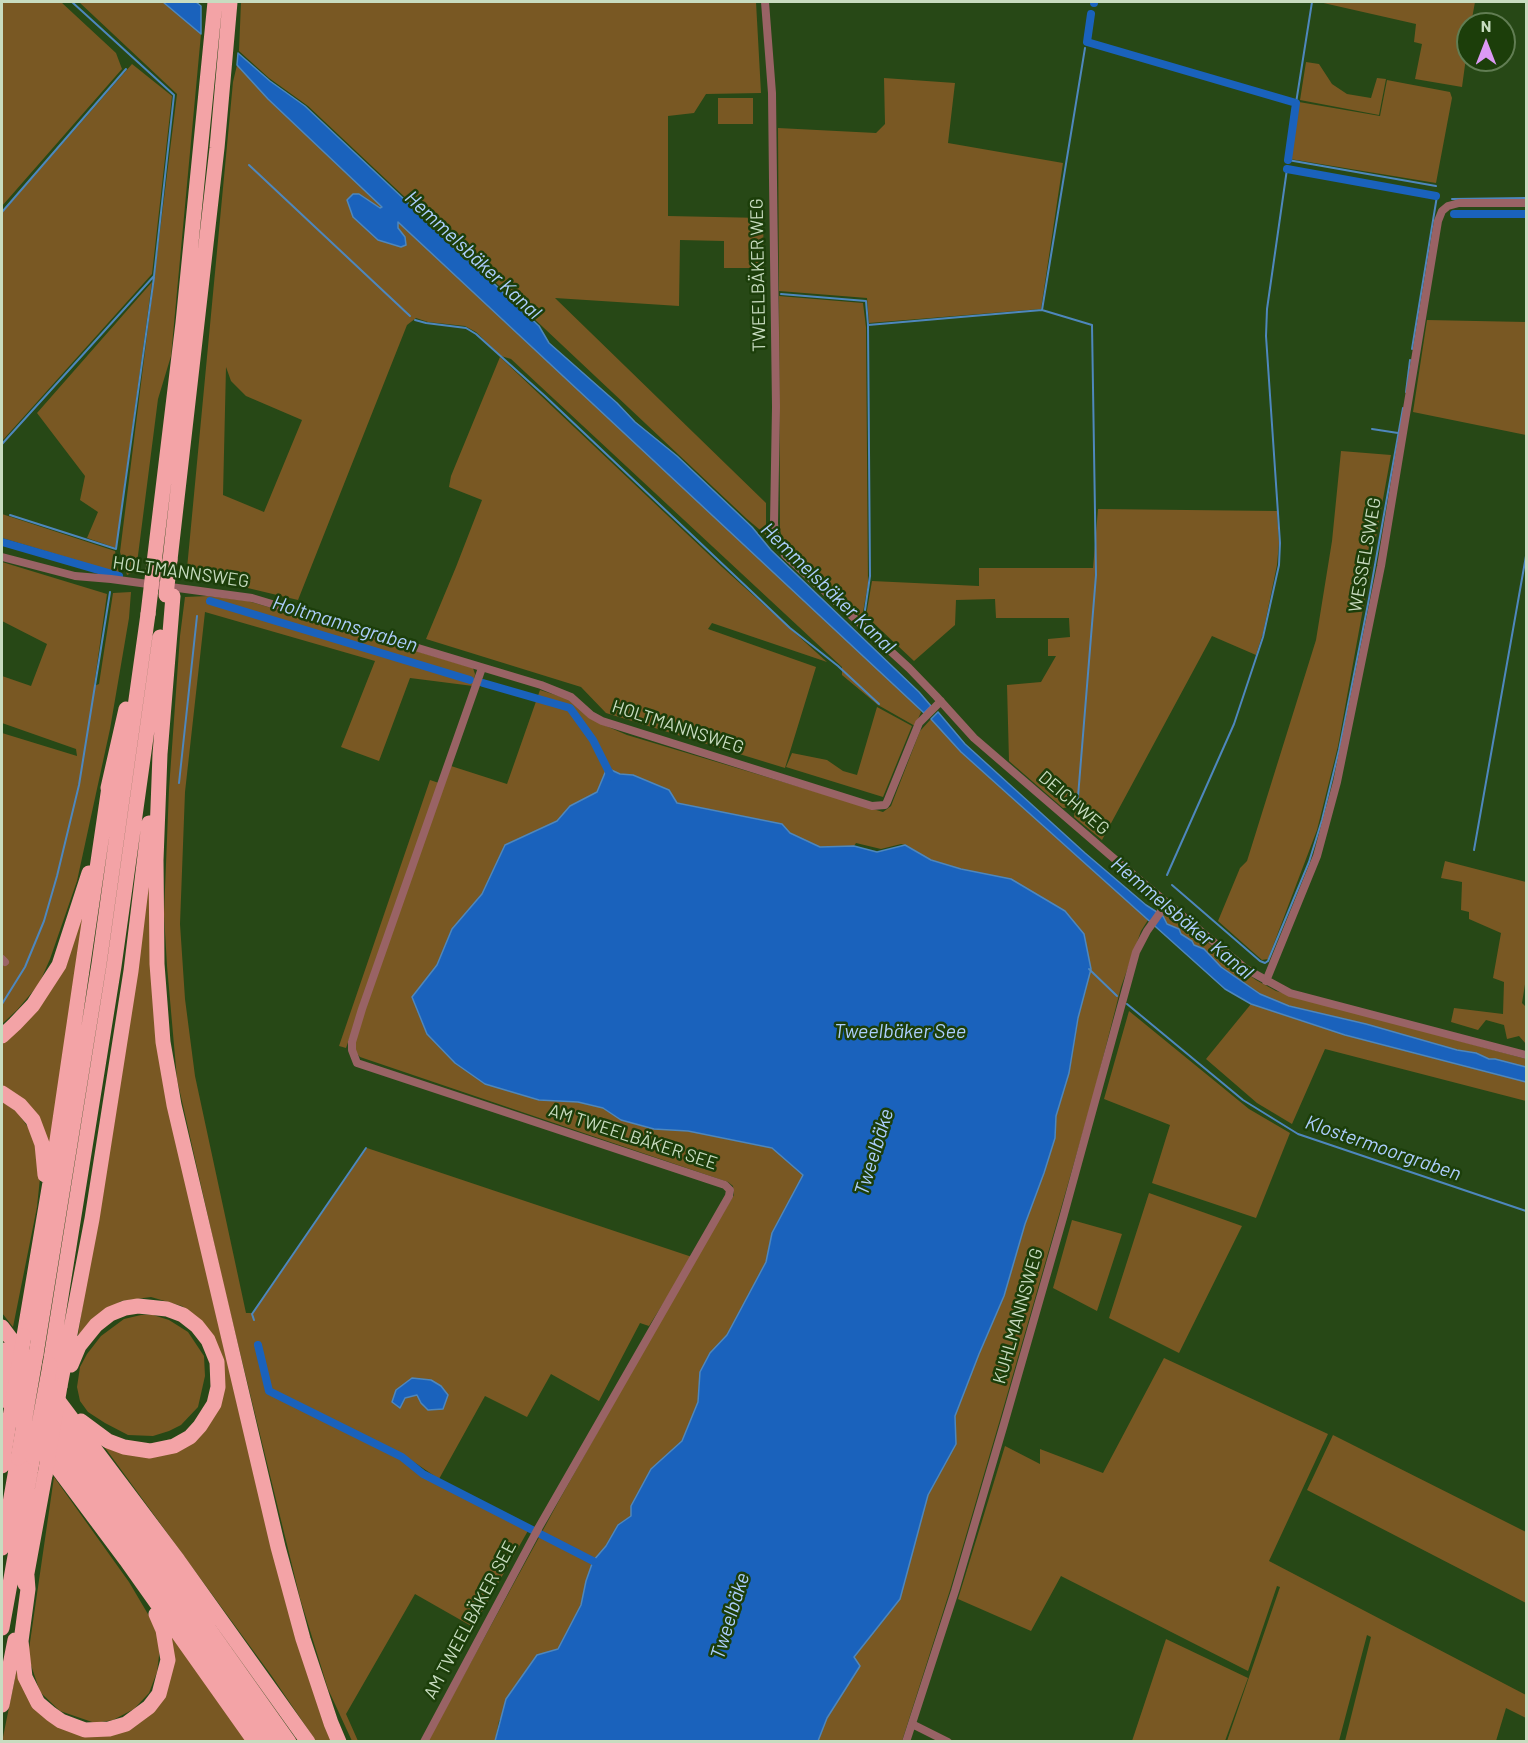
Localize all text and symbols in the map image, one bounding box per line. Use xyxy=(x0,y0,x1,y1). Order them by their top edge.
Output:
north arrow xyxy=(1456,12,1516,72)
text: N xyxy=(1481,16,1491,35)
water label: Hemmelsbäker Kanal xyxy=(400,186,546,324)
street label: TWEELBÄKER WEG xyxy=(746,198,770,352)
street label: WESSELSWEG xyxy=(1344,496,1386,614)
water label: Hemmelsbäker Kanal xyxy=(756,518,900,658)
street label: HOLTMANNSWEG xyxy=(111,552,251,592)
water label: Holtmannsgraben xyxy=(269,590,421,658)
street label: HOLTMANNSWEG xyxy=(609,695,747,759)
street label: DEICHWEG xyxy=(1034,766,1114,840)
water label: Hemmelsbäker Kanal xyxy=(1106,852,1258,984)
water label: Tweelbäker See xyxy=(834,1019,966,1043)
street label: AM TWEELBÄKER SEE xyxy=(546,1100,720,1174)
water label: Tweelbäke xyxy=(849,1106,899,1198)
water label: Klostermoorgraben xyxy=(1302,1110,1464,1186)
street label: KUHLMANNSWEG xyxy=(988,1246,1048,1386)
street label: AM TWEELBÄKER SEE xyxy=(419,1537,521,1703)
water label: Tweelbäke xyxy=(705,1570,755,1662)

